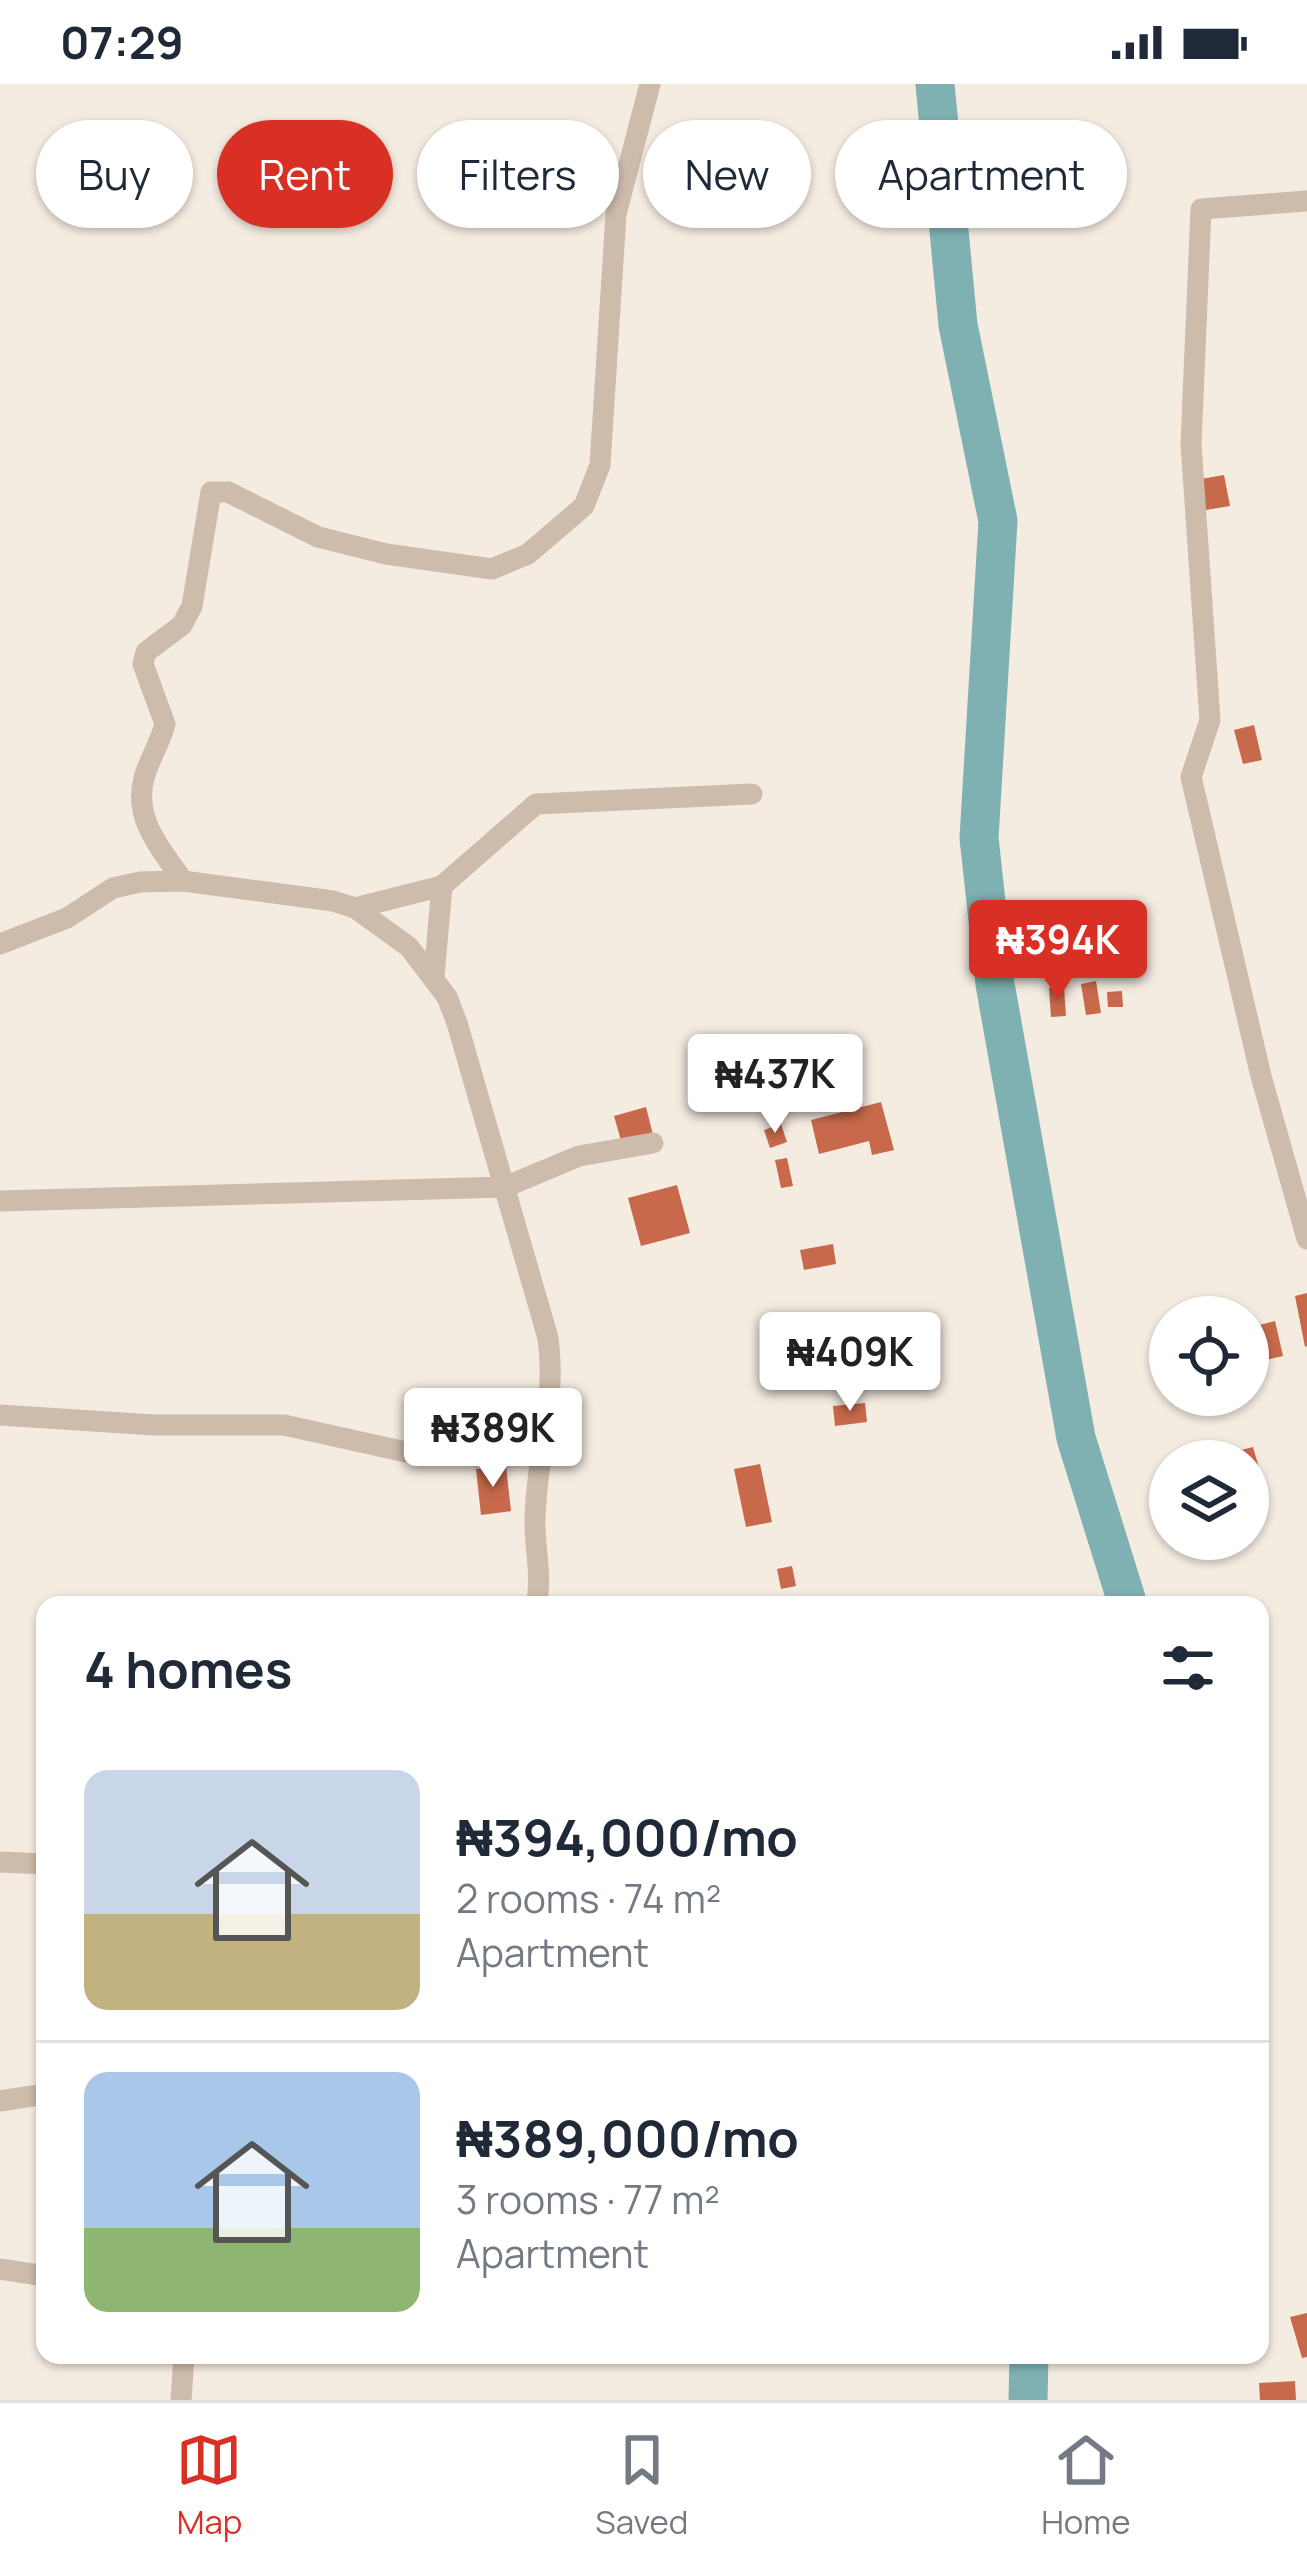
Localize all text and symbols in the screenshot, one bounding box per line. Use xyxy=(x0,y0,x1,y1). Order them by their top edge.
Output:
text: 07:29 xyxy=(60,11,184,73)
chip: Buy xyxy=(36,120,193,228)
chip: Rent xyxy=(217,120,393,228)
chip: Filters xyxy=(417,120,619,228)
chip: New xyxy=(643,120,811,228)
chip: Apartment xyxy=(835,120,1127,228)
pin: ₦394K xyxy=(974,900,1142,1002)
text: ₦394K xyxy=(996,912,1120,966)
pin: ₦437K xyxy=(691,1034,859,1136)
text: ₦437K xyxy=(715,1046,835,1100)
map controls xyxy=(1149,1296,1269,1560)
button: locate xyxy=(1149,1296,1269,1416)
pin: ₦409K xyxy=(766,1312,934,1414)
text: ₦409K xyxy=(786,1324,914,1378)
pin: ₦389K xyxy=(409,1388,577,1490)
text: ₦389K xyxy=(431,1400,555,1454)
button: layers xyxy=(1149,1440,1269,1560)
text: 4 homes xyxy=(84,1634,292,1703)
icon: filters xyxy=(1155,1635,1221,1701)
text: ₦394,000/mo xyxy=(456,1802,798,1871)
icon: home xyxy=(180,1818,324,1962)
text: 2 rooms · 74 m² xyxy=(456,1871,721,1925)
text: Apartment xyxy=(456,1925,649,1979)
text: ₦389,000/mo xyxy=(456,2103,799,2172)
icon: home xyxy=(180,2120,324,2264)
text: 3 rooms · 77 m² xyxy=(456,2172,720,2226)
text: Apartment xyxy=(456,2226,649,2280)
tab: Map xyxy=(176,2427,242,2544)
tab: Saved xyxy=(595,2427,688,2544)
tab: Home xyxy=(1041,2427,1131,2544)

